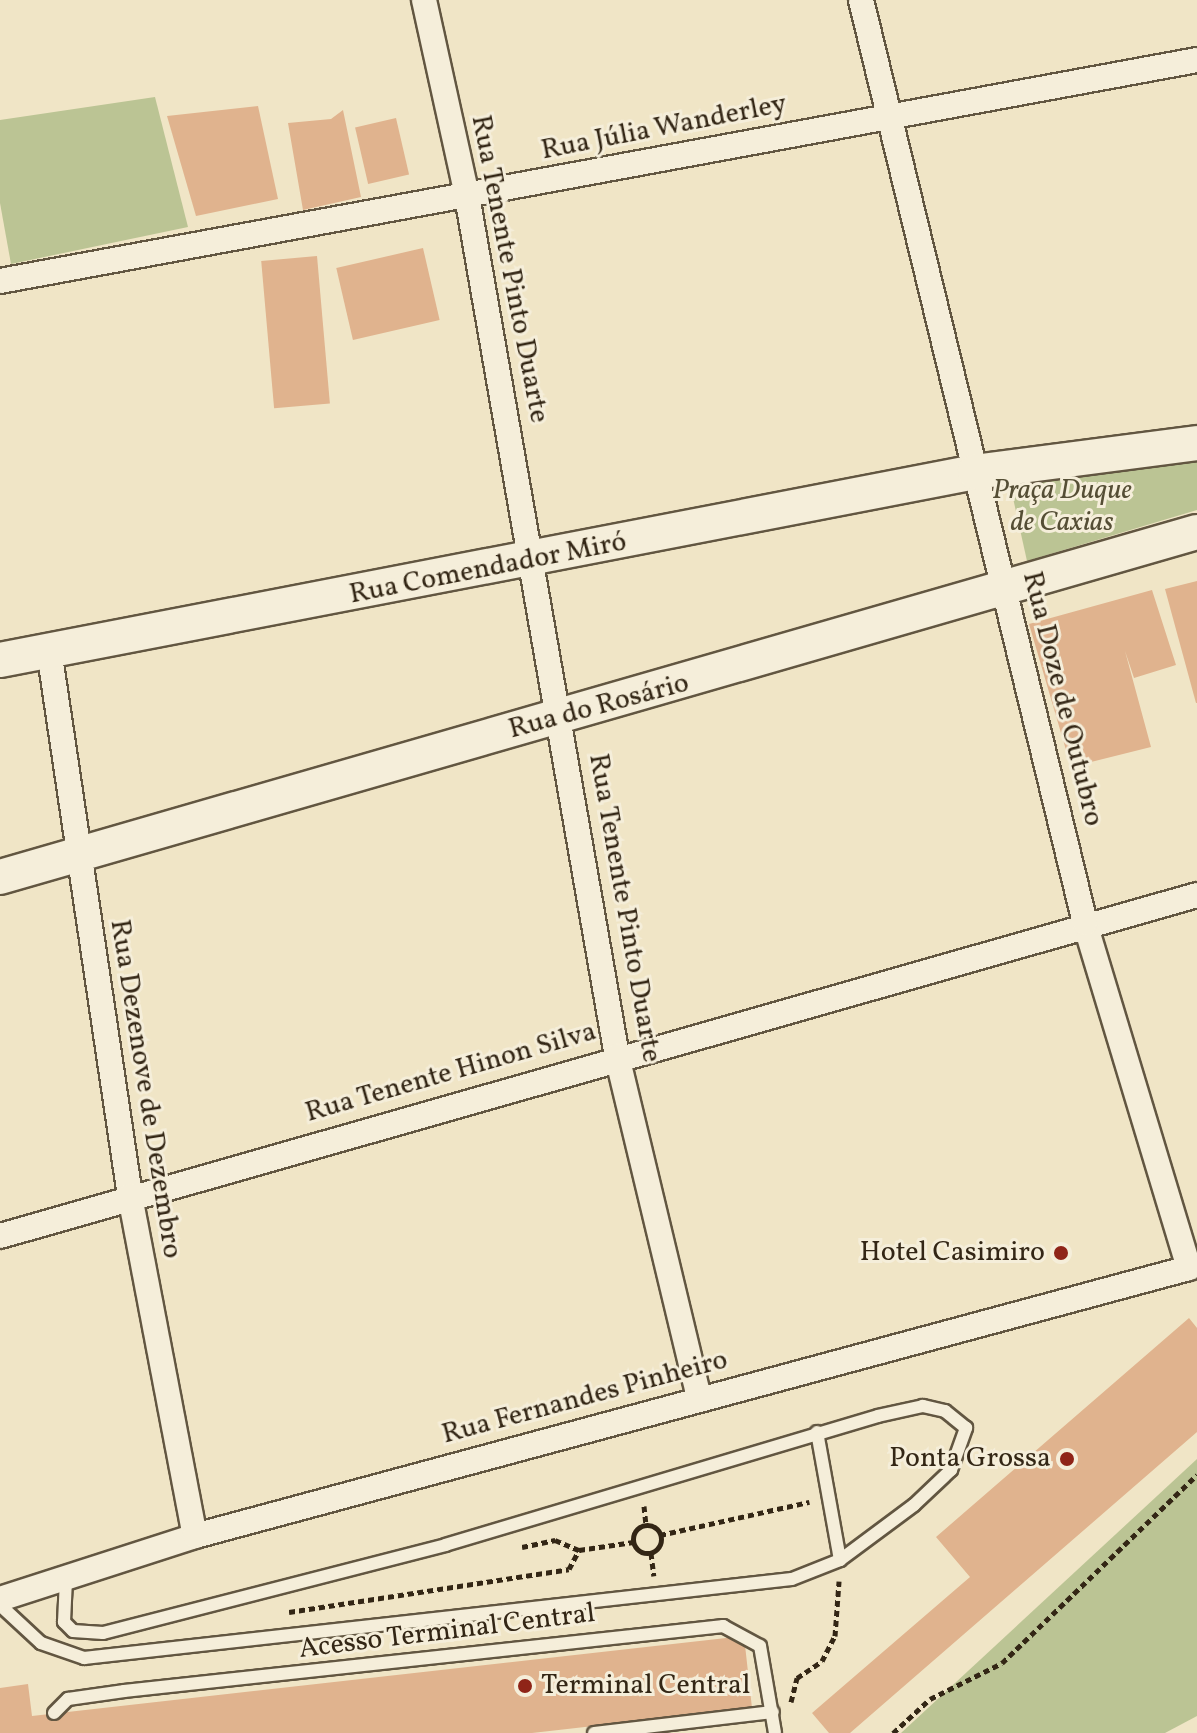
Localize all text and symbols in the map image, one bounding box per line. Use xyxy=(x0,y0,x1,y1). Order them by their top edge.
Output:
street label: Rua Júlia Wanderley xyxy=(538,88,790,168)
street label: Rua Tenente Pinto Duarte xyxy=(463,112,555,426)
park label: Praça Duque de Caxias xyxy=(992,474,1132,540)
street label: Rua Comendador Miró xyxy=(347,526,629,612)
street label: Rua Doze de Outubro xyxy=(1014,568,1110,830)
street label: Rua do Rosário xyxy=(505,667,693,747)
street label: Rua Tenente Pinto Duarte xyxy=(580,751,668,1065)
street label: Rua Dezenove de Dezembro xyxy=(102,917,188,1261)
street label: Rua Tenente Hinon Silva xyxy=(301,1015,601,1131)
place label: Hotel Casimiro xyxy=(860,1236,1045,1270)
marker: Hotel Casimiro xyxy=(1052,1244,1070,1262)
street label: Rua Fernandes Pinheiro xyxy=(439,1344,731,1452)
place label: Ponta Grossa xyxy=(889,1442,1051,1476)
marker: Ponta Grossa xyxy=(1058,1450,1076,1468)
street label: Acesso Terminal Central xyxy=(297,1597,597,1667)
place label: Terminal Central xyxy=(541,1669,750,1703)
marker: Terminal Central xyxy=(516,1677,534,1695)

